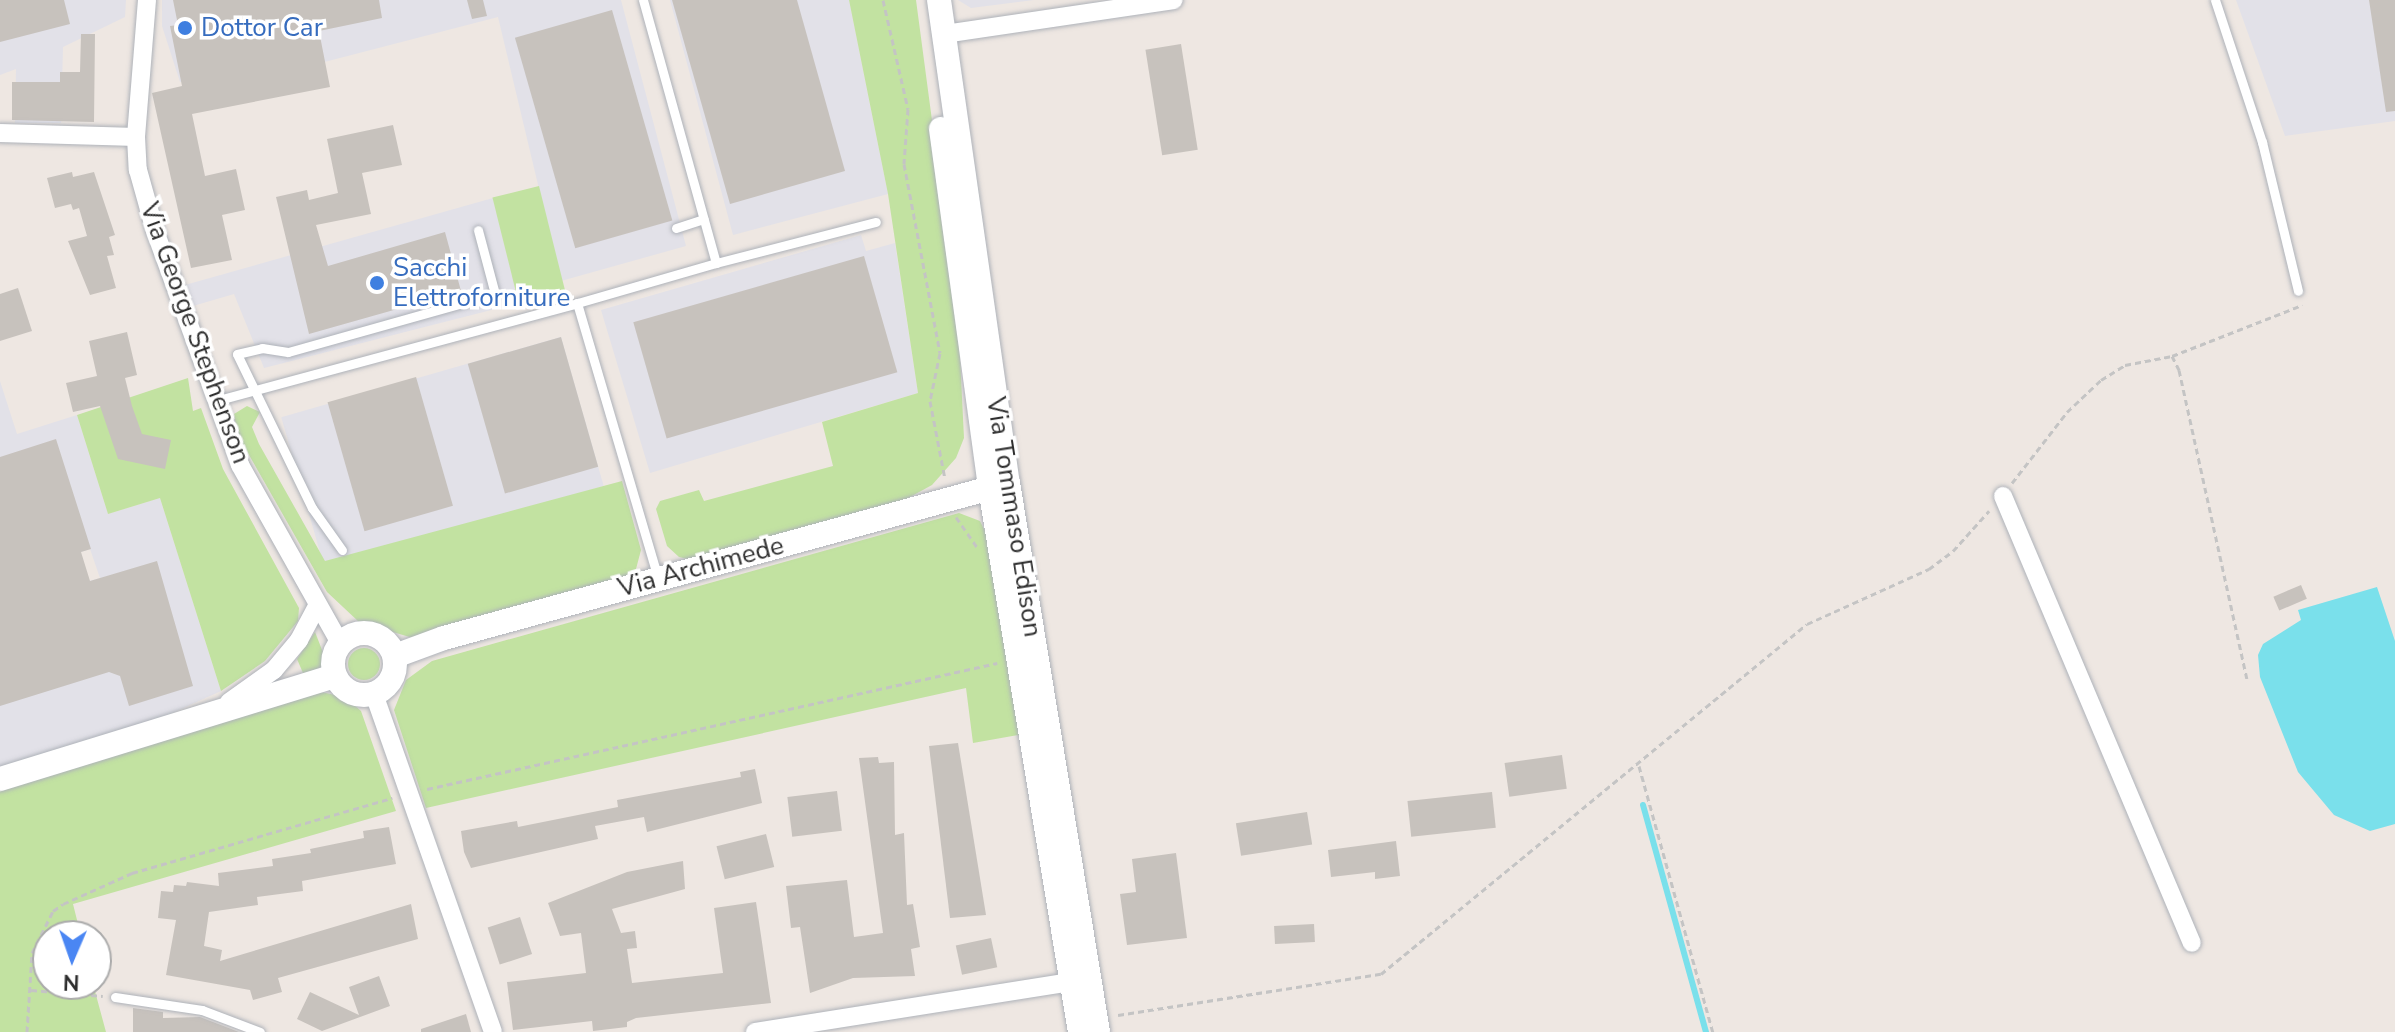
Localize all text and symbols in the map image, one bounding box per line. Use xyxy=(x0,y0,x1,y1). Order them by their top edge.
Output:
place label: Dottor Car xyxy=(201,12,323,44)
marker: Dottor Car xyxy=(176,19,194,37)
street label: Via George Stephenson xyxy=(133,198,257,468)
place label: Sacchi Elettroforniture xyxy=(393,252,570,314)
marker: Sacchi Elettroforniture xyxy=(368,274,386,292)
street label: Via Tommaso Edison xyxy=(980,395,1048,639)
street label: Via Archimede xyxy=(615,530,787,604)
north arrow xyxy=(32,920,112,1000)
text: N xyxy=(62,967,80,997)

